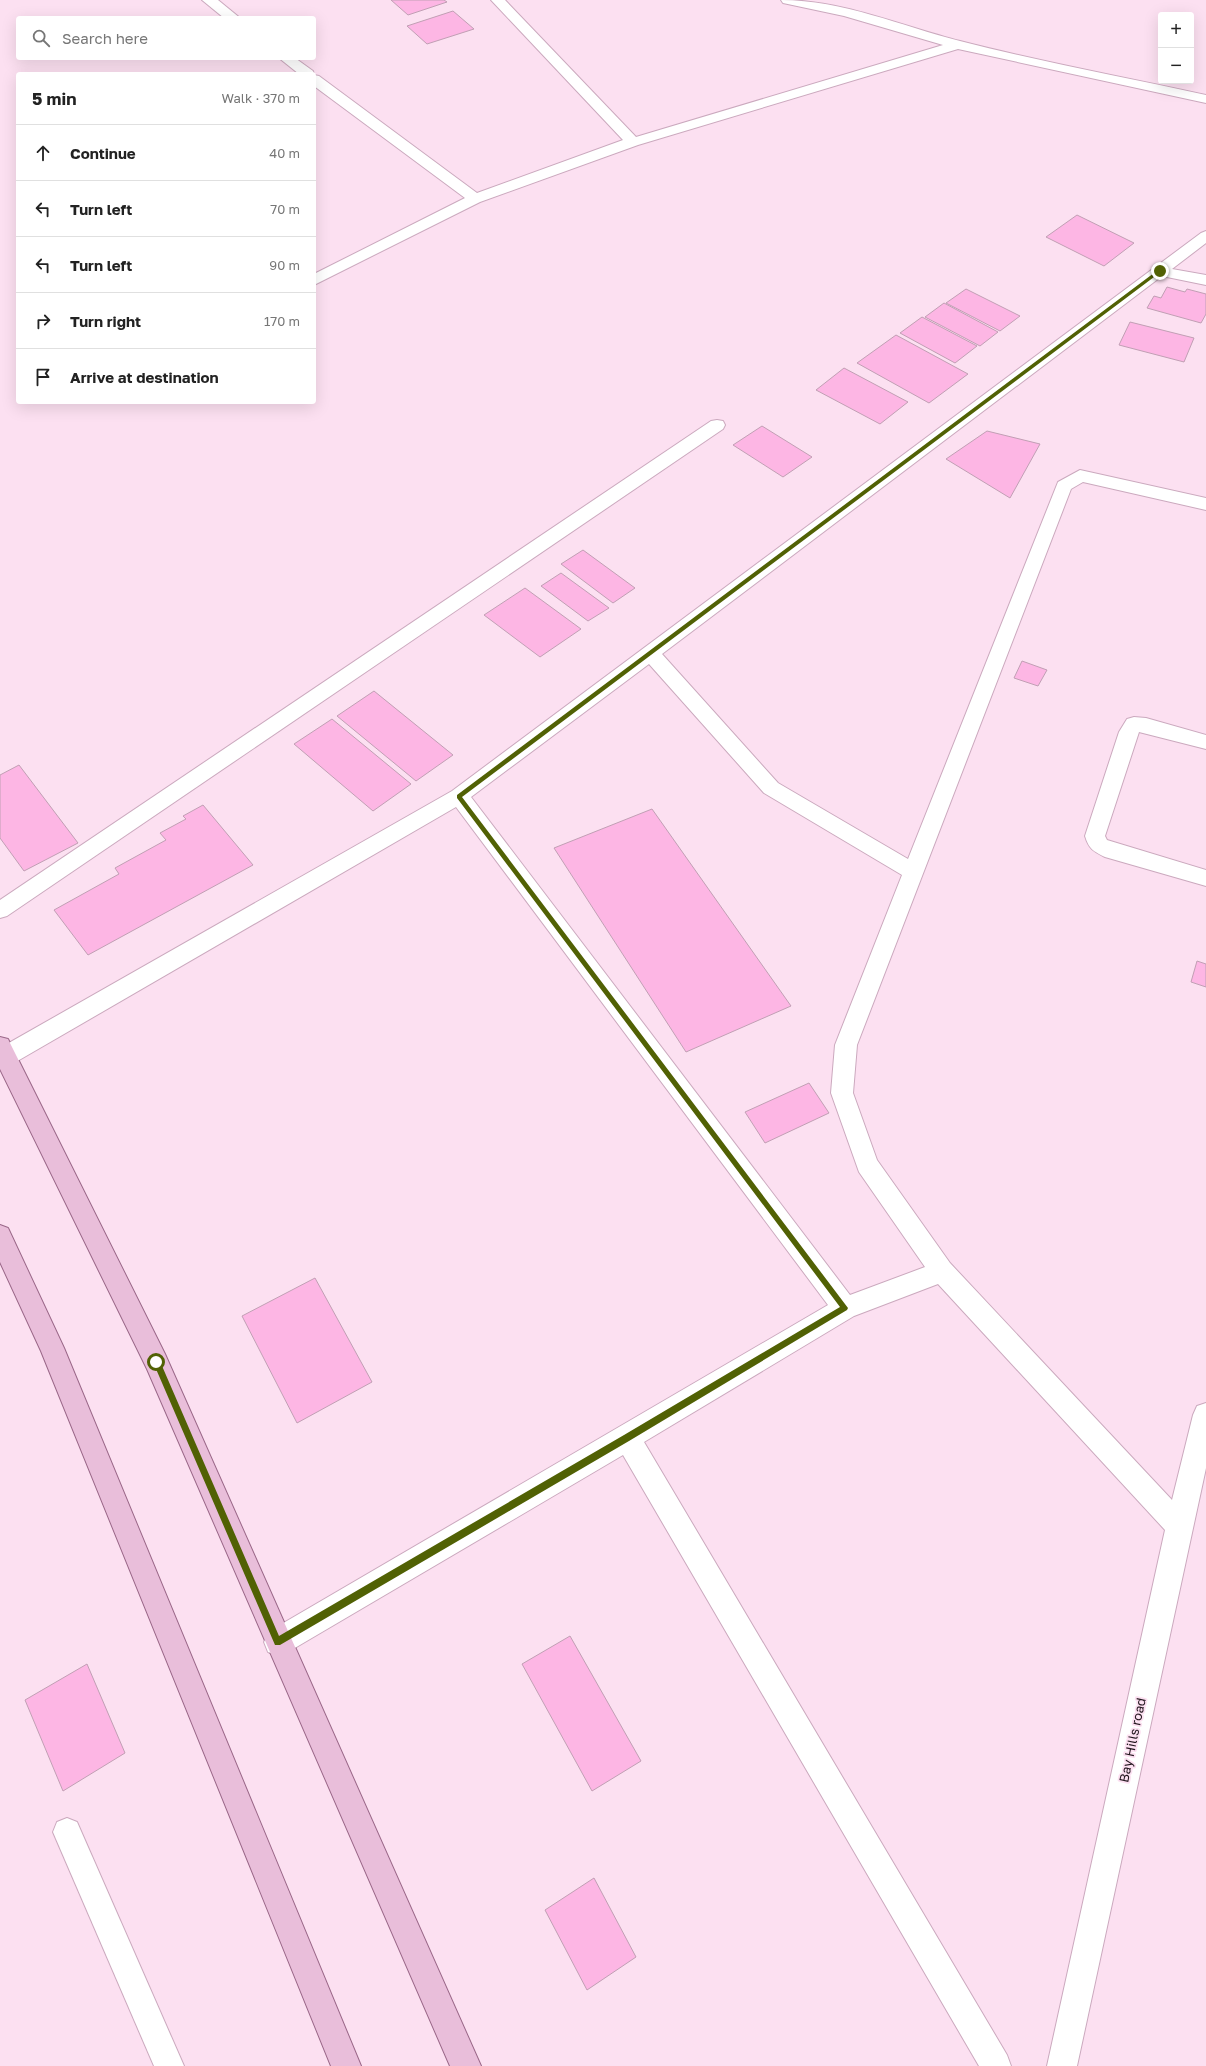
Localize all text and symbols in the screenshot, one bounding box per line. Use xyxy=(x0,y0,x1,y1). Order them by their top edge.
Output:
map controls xyxy=(1158,12,1194,84)
button: + xyxy=(1158,12,1194,48)
search box xyxy=(16,16,316,60)
icon: search xyxy=(30,27,52,49)
text: Search here xyxy=(62,29,148,47)
button: − xyxy=(1158,48,1194,84)
text: 5 min xyxy=(32,88,76,109)
text: Walk · 370 m xyxy=(221,90,300,106)
icon: ahead xyxy=(32,142,54,164)
text: Continue xyxy=(70,144,136,162)
text: 40 m xyxy=(269,145,300,161)
icon: left xyxy=(32,198,54,220)
text: Turn left xyxy=(70,200,132,218)
text: 70 m xyxy=(270,201,300,217)
icon: left xyxy=(32,254,54,276)
text: Turn left xyxy=(70,256,132,274)
text: 90 m xyxy=(269,257,300,273)
route end xyxy=(1151,262,1169,280)
icon: right xyxy=(32,310,54,332)
text: Turn right xyxy=(70,312,141,330)
text: 170 m xyxy=(264,313,300,329)
icon: arrive xyxy=(32,366,54,388)
text: Arrive at destination xyxy=(70,368,219,386)
route start xyxy=(147,1353,165,1371)
street label: Bay Hills road xyxy=(1115,1696,1149,1784)

